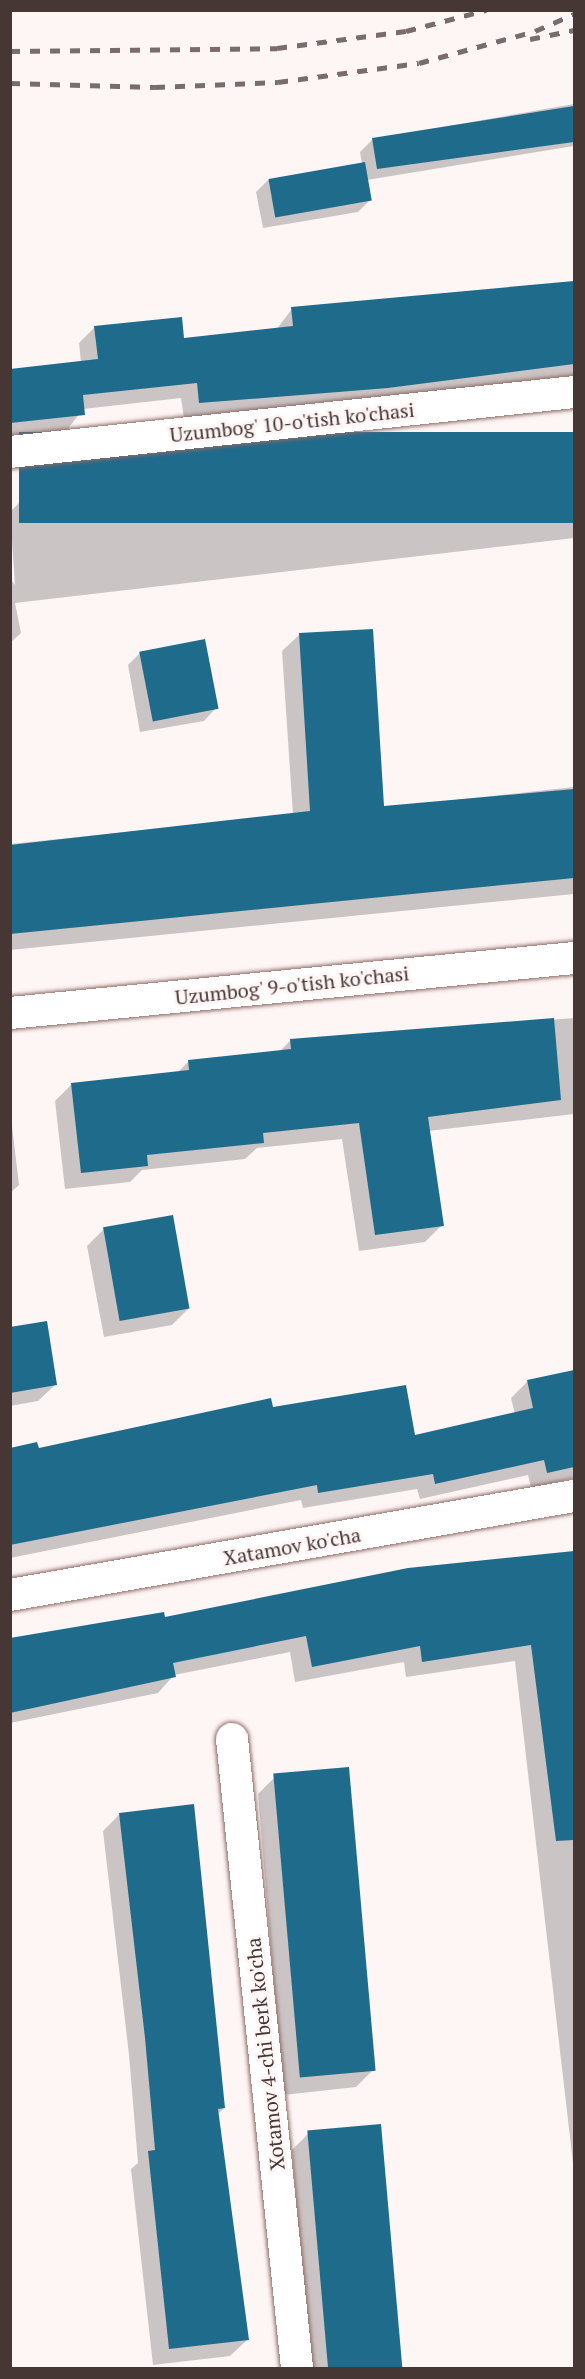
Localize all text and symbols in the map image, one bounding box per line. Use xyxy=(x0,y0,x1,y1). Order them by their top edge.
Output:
street label: Uzumbog' 10-o'tish ko'chasi xyxy=(168,397,416,447)
street label: Uzumbog' 9-o'tish ko'chasi xyxy=(173,961,411,1009)
street label: Xatamov ko'cha xyxy=(221,1522,363,1570)
street label: Xotamov 4-chi berk ko'cha xyxy=(241,1936,289,2172)

